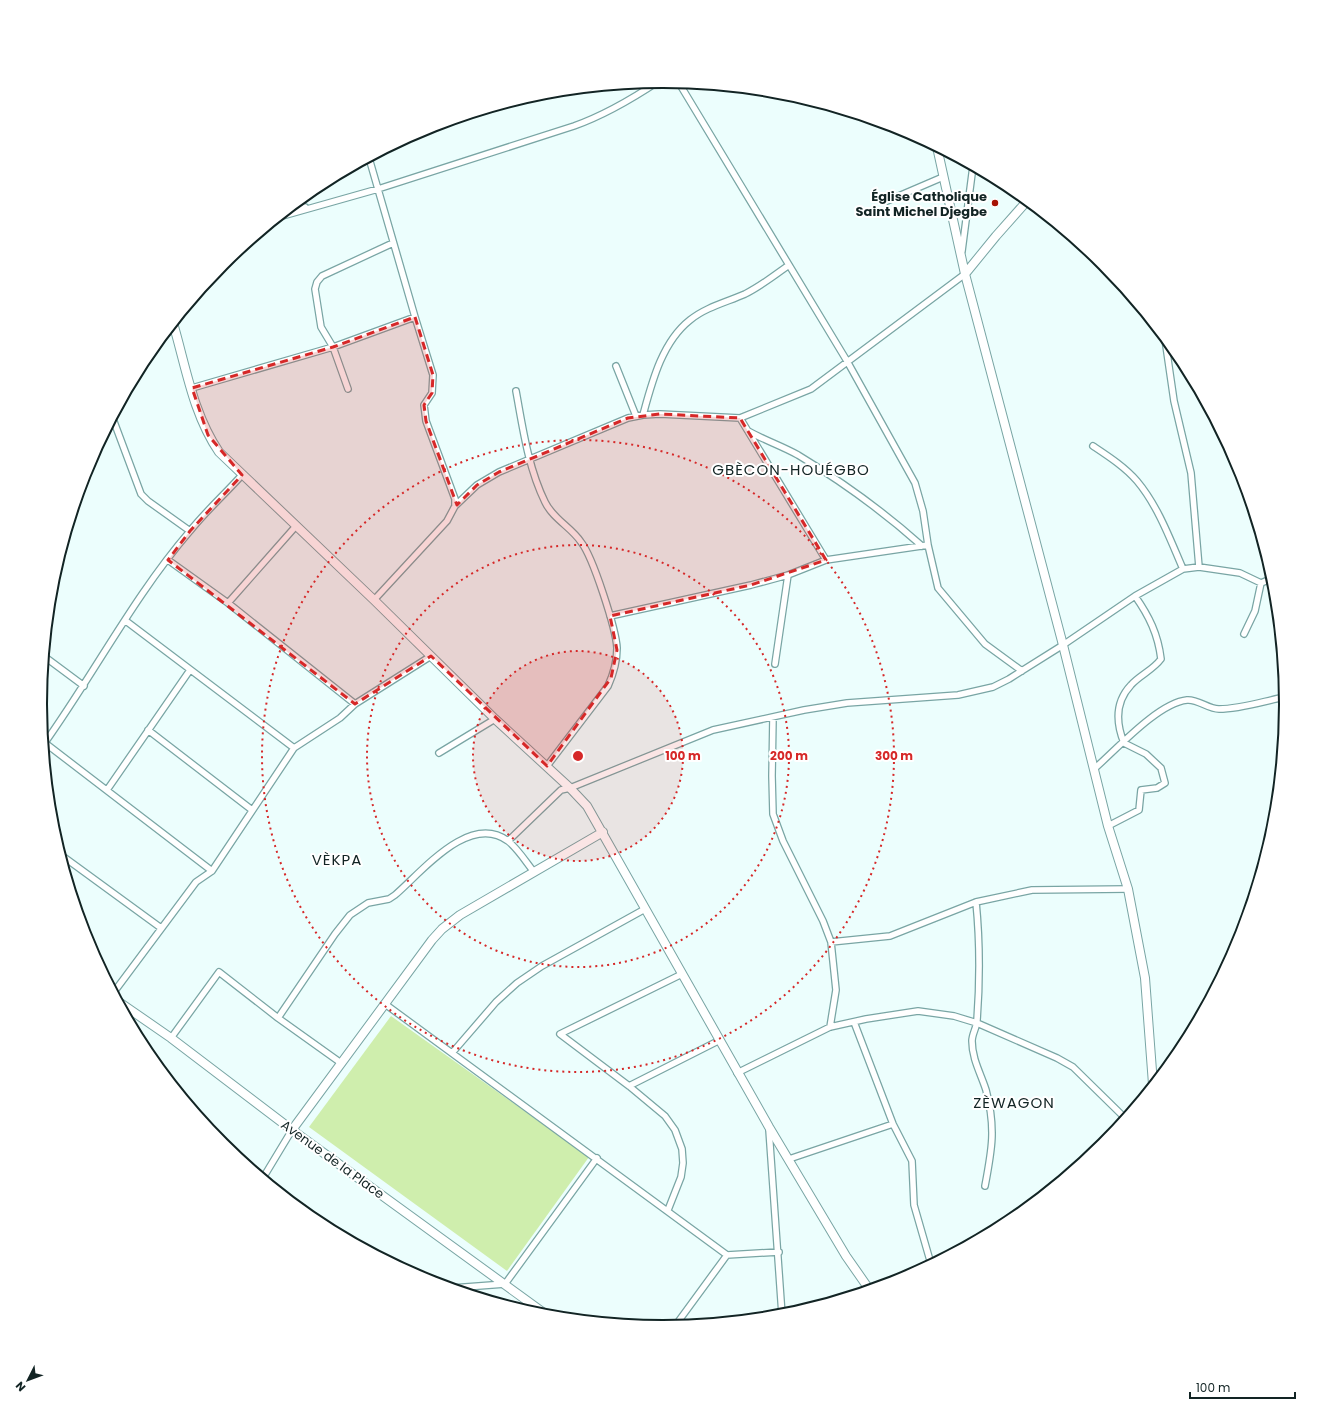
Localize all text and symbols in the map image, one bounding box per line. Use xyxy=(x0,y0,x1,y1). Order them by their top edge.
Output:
place label: Église Catholique Saint Michel Djegbe xyxy=(856,187,987,221)
marker: Église Catholique Saint Michel Djegbe xyxy=(990,198,1000,208)
district label: GBÈCON-HOUÉGBO xyxy=(712,459,870,480)
text: 100 m xyxy=(665,747,701,764)
text: 200 m xyxy=(770,747,808,764)
text: 300 m xyxy=(875,747,913,764)
centre of rings xyxy=(571,749,585,763)
district label: VÈKPA xyxy=(312,849,362,870)
district label: ZÈWAGON xyxy=(973,1092,1055,1113)
street label: Avenue de la Place xyxy=(277,1115,388,1203)
north arrow xyxy=(8,1360,48,1400)
scale bar xyxy=(1190,1374,1295,1400)
text: N xyxy=(12,1378,29,1395)
text: 100 m xyxy=(1196,1379,1230,1396)

